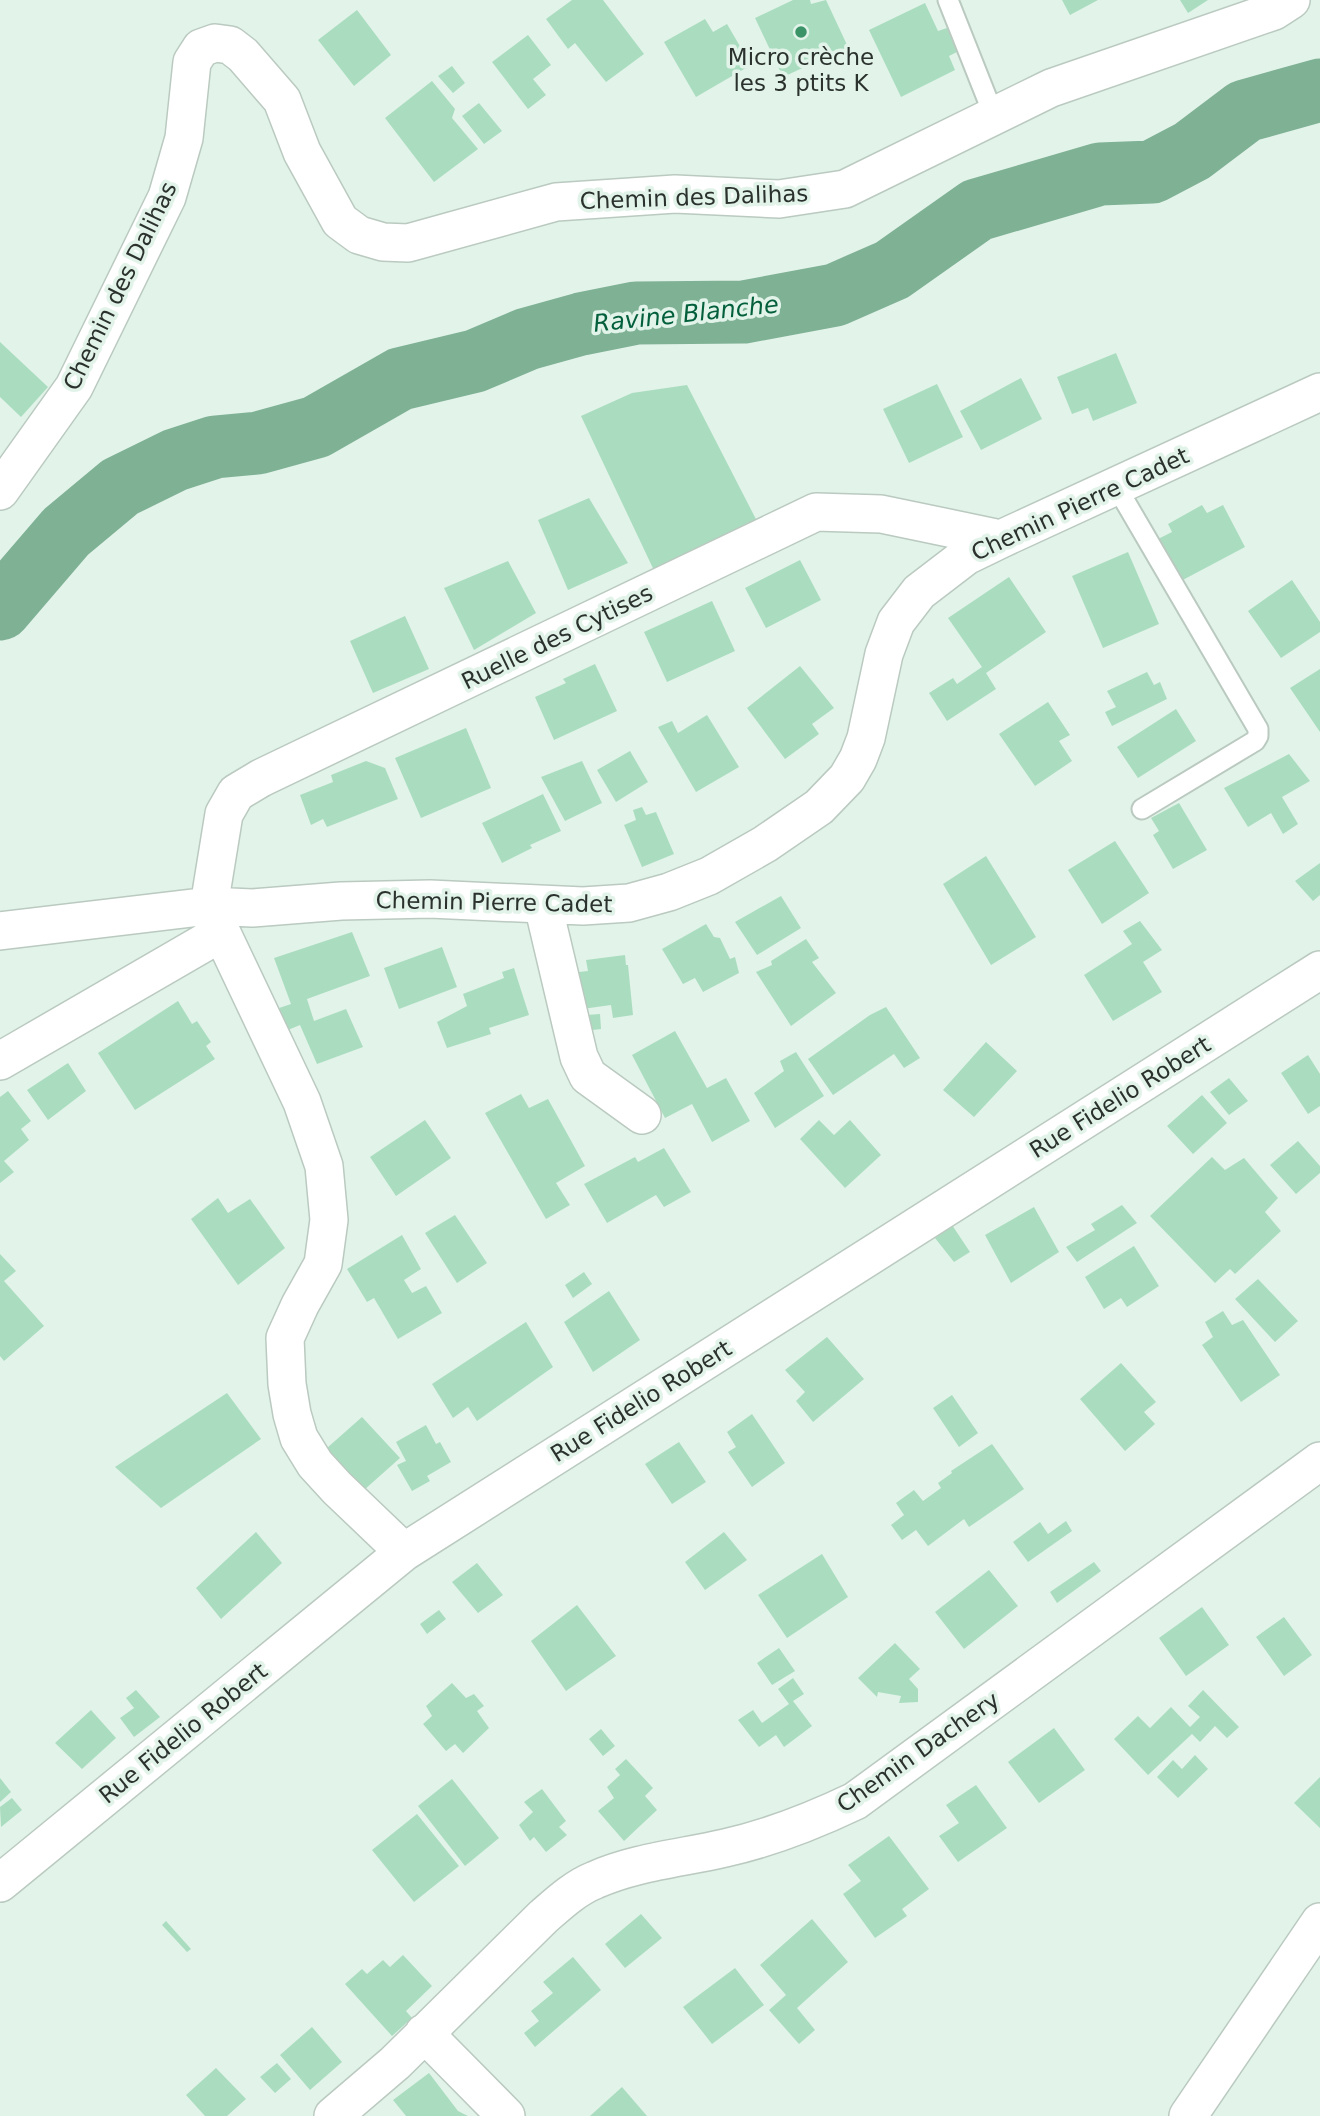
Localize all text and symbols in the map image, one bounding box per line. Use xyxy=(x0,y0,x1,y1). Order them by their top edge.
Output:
marker: Micro crèche les 3 ptits K xyxy=(793,24,809,40)
place label: Micro crèche les 3 ptits K xyxy=(728,44,874,96)
street label: Chemin des Dalihas xyxy=(58,177,182,395)
street label: Chemin des Dalihas xyxy=(579,180,809,214)
water label: Ravine Blanche xyxy=(592,290,780,338)
street label: Chemin Pierre Cadet xyxy=(967,442,1193,566)
street label: Ruelle des Cytises xyxy=(457,579,657,695)
street label: Chemin Pierre Cadet xyxy=(375,887,613,917)
street label: Rue Fidelio Robert xyxy=(1025,1031,1215,1163)
street label: Rue Fidelio Robert xyxy=(546,1335,736,1467)
street label: Rue Fidelio Robert xyxy=(94,1657,272,1809)
street label: Chemin Dachery xyxy=(832,1686,1004,1818)

